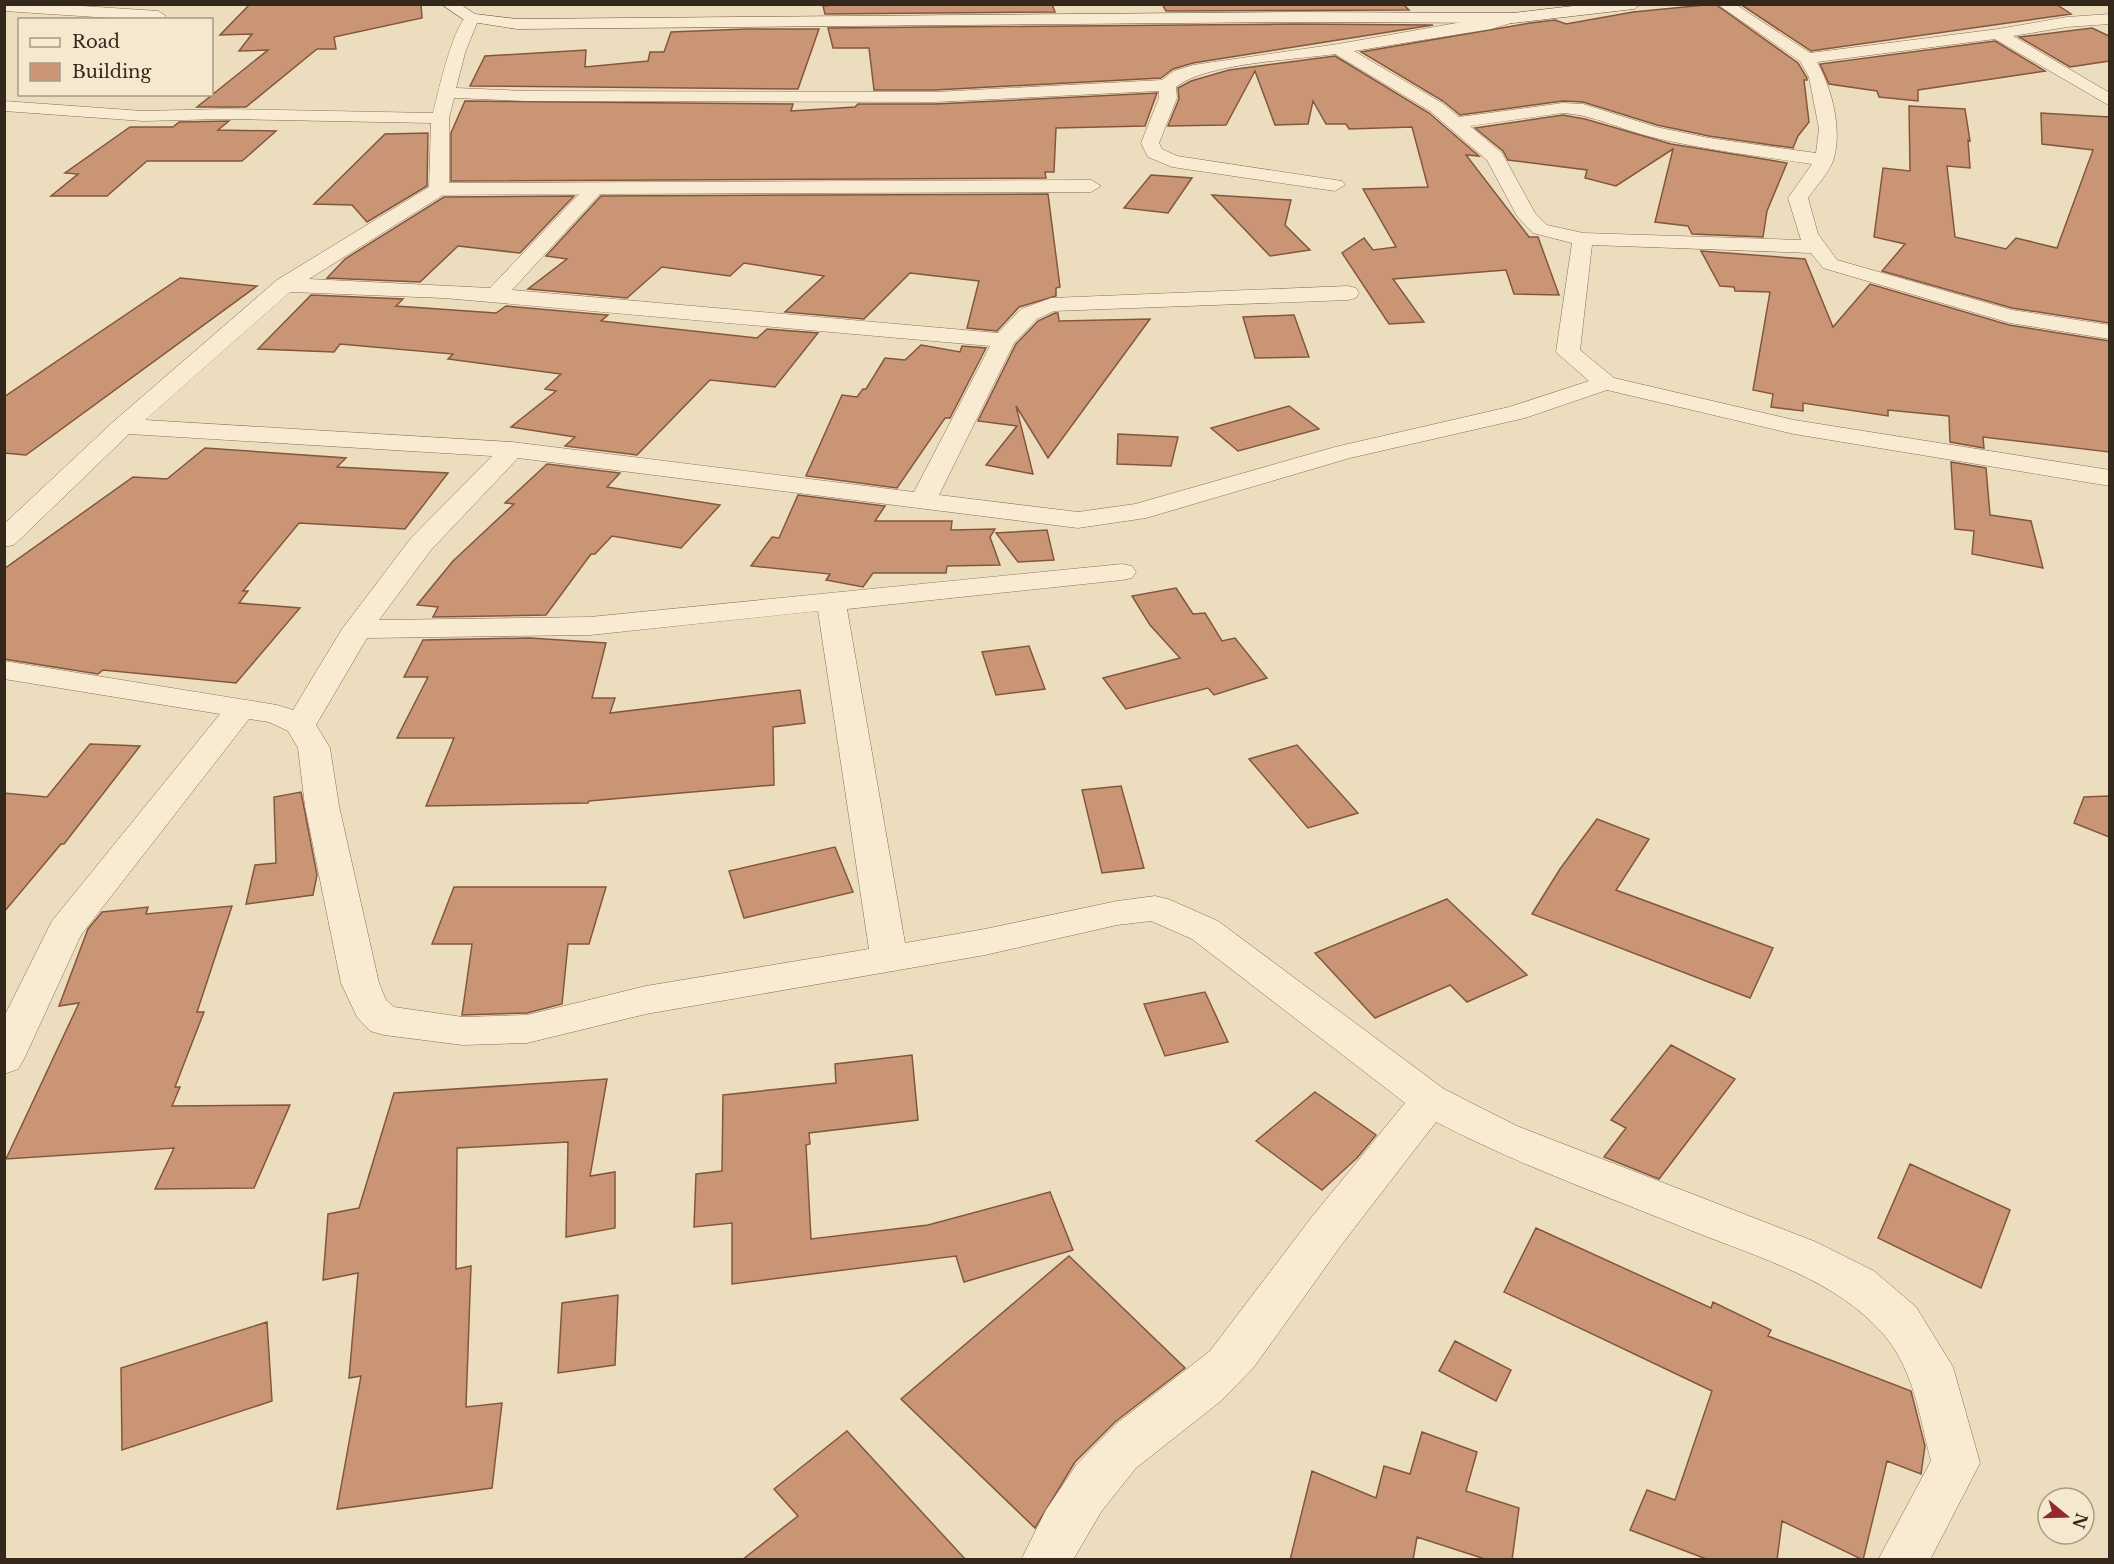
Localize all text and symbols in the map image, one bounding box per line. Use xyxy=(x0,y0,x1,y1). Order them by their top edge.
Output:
legend xyxy=(18,18,213,96)
text: Road xyxy=(72,31,120,53)
text: Building xyxy=(72,61,151,83)
north arrow xyxy=(2036,1486,2096,1546)
text: N xyxy=(2068,1511,2092,1531)

